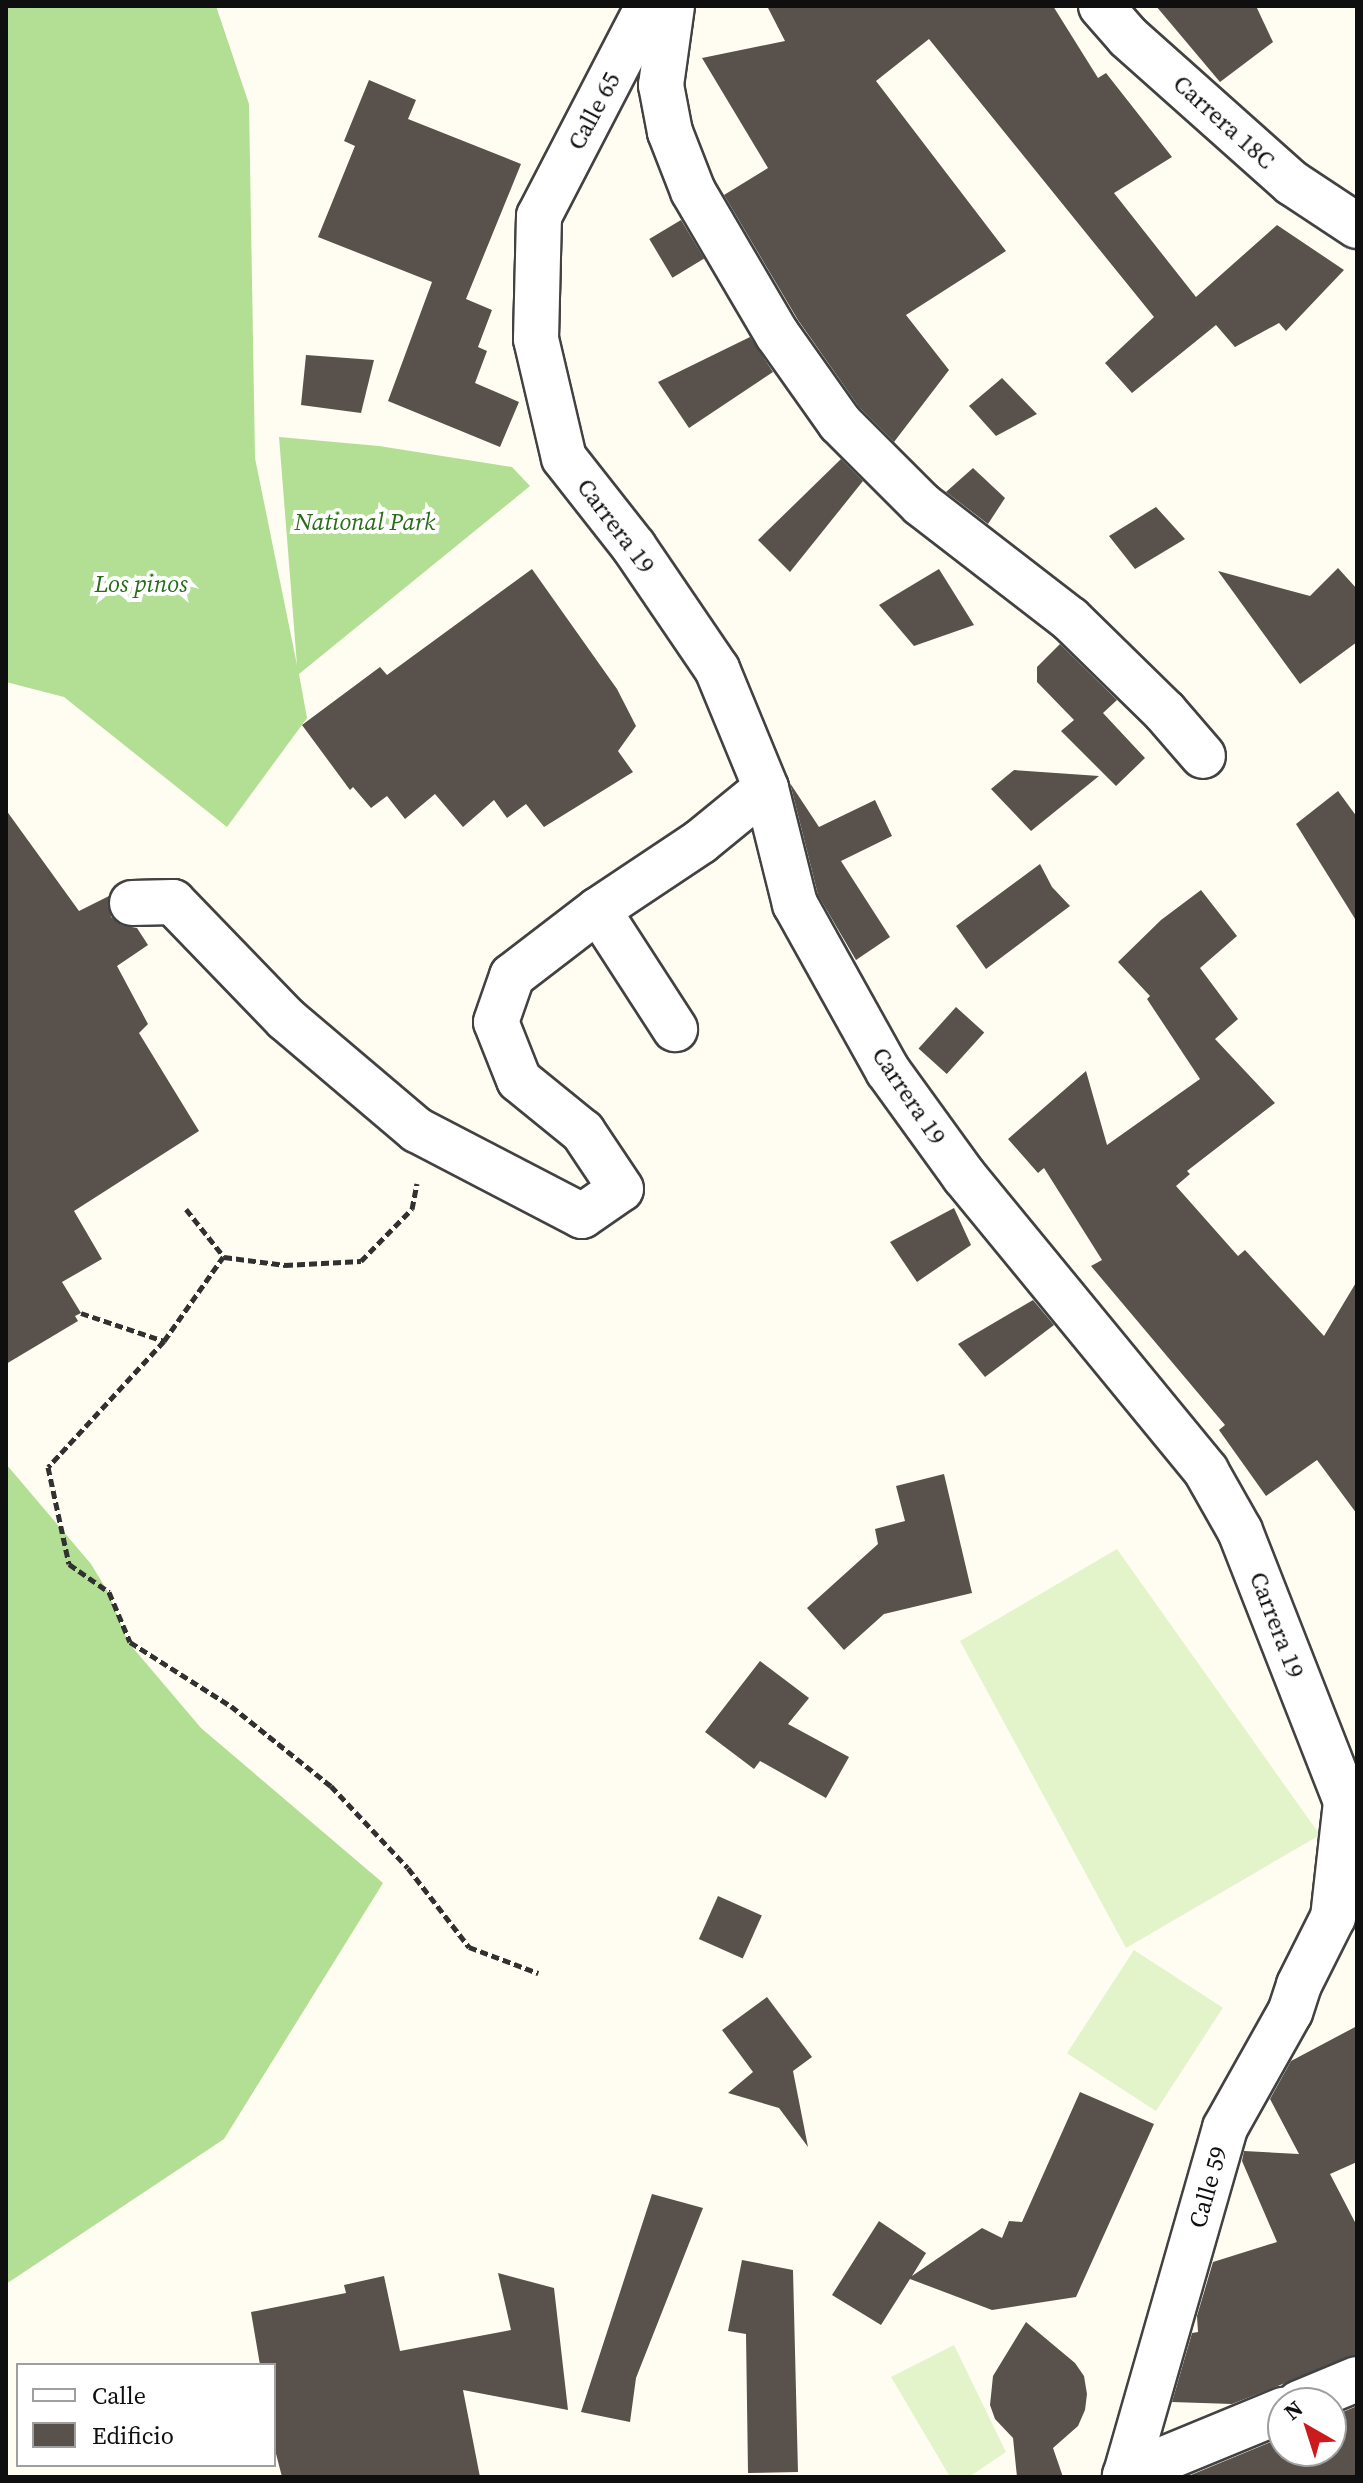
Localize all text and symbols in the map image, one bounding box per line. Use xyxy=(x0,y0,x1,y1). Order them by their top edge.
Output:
street label: Calle 65 xyxy=(562,67,626,155)
street label: Carrera 18C xyxy=(1167,69,1281,175)
street label: Carrera 19 xyxy=(571,473,661,579)
park label: National Park xyxy=(295,508,435,536)
park label: Los pinos xyxy=(94,570,188,598)
street label: Carrera 19 xyxy=(866,1042,952,1150)
street label: Carrera 19 xyxy=(1244,1568,1310,1682)
street label: Calle 59 xyxy=(1183,2143,1233,2231)
legend xyxy=(16,2363,276,2467)
text: Calle xyxy=(92,2379,146,2412)
north arrow xyxy=(1267,2387,1347,2467)
text: N xyxy=(1277,2393,1309,2427)
text: Edificio xyxy=(92,2419,174,2452)

